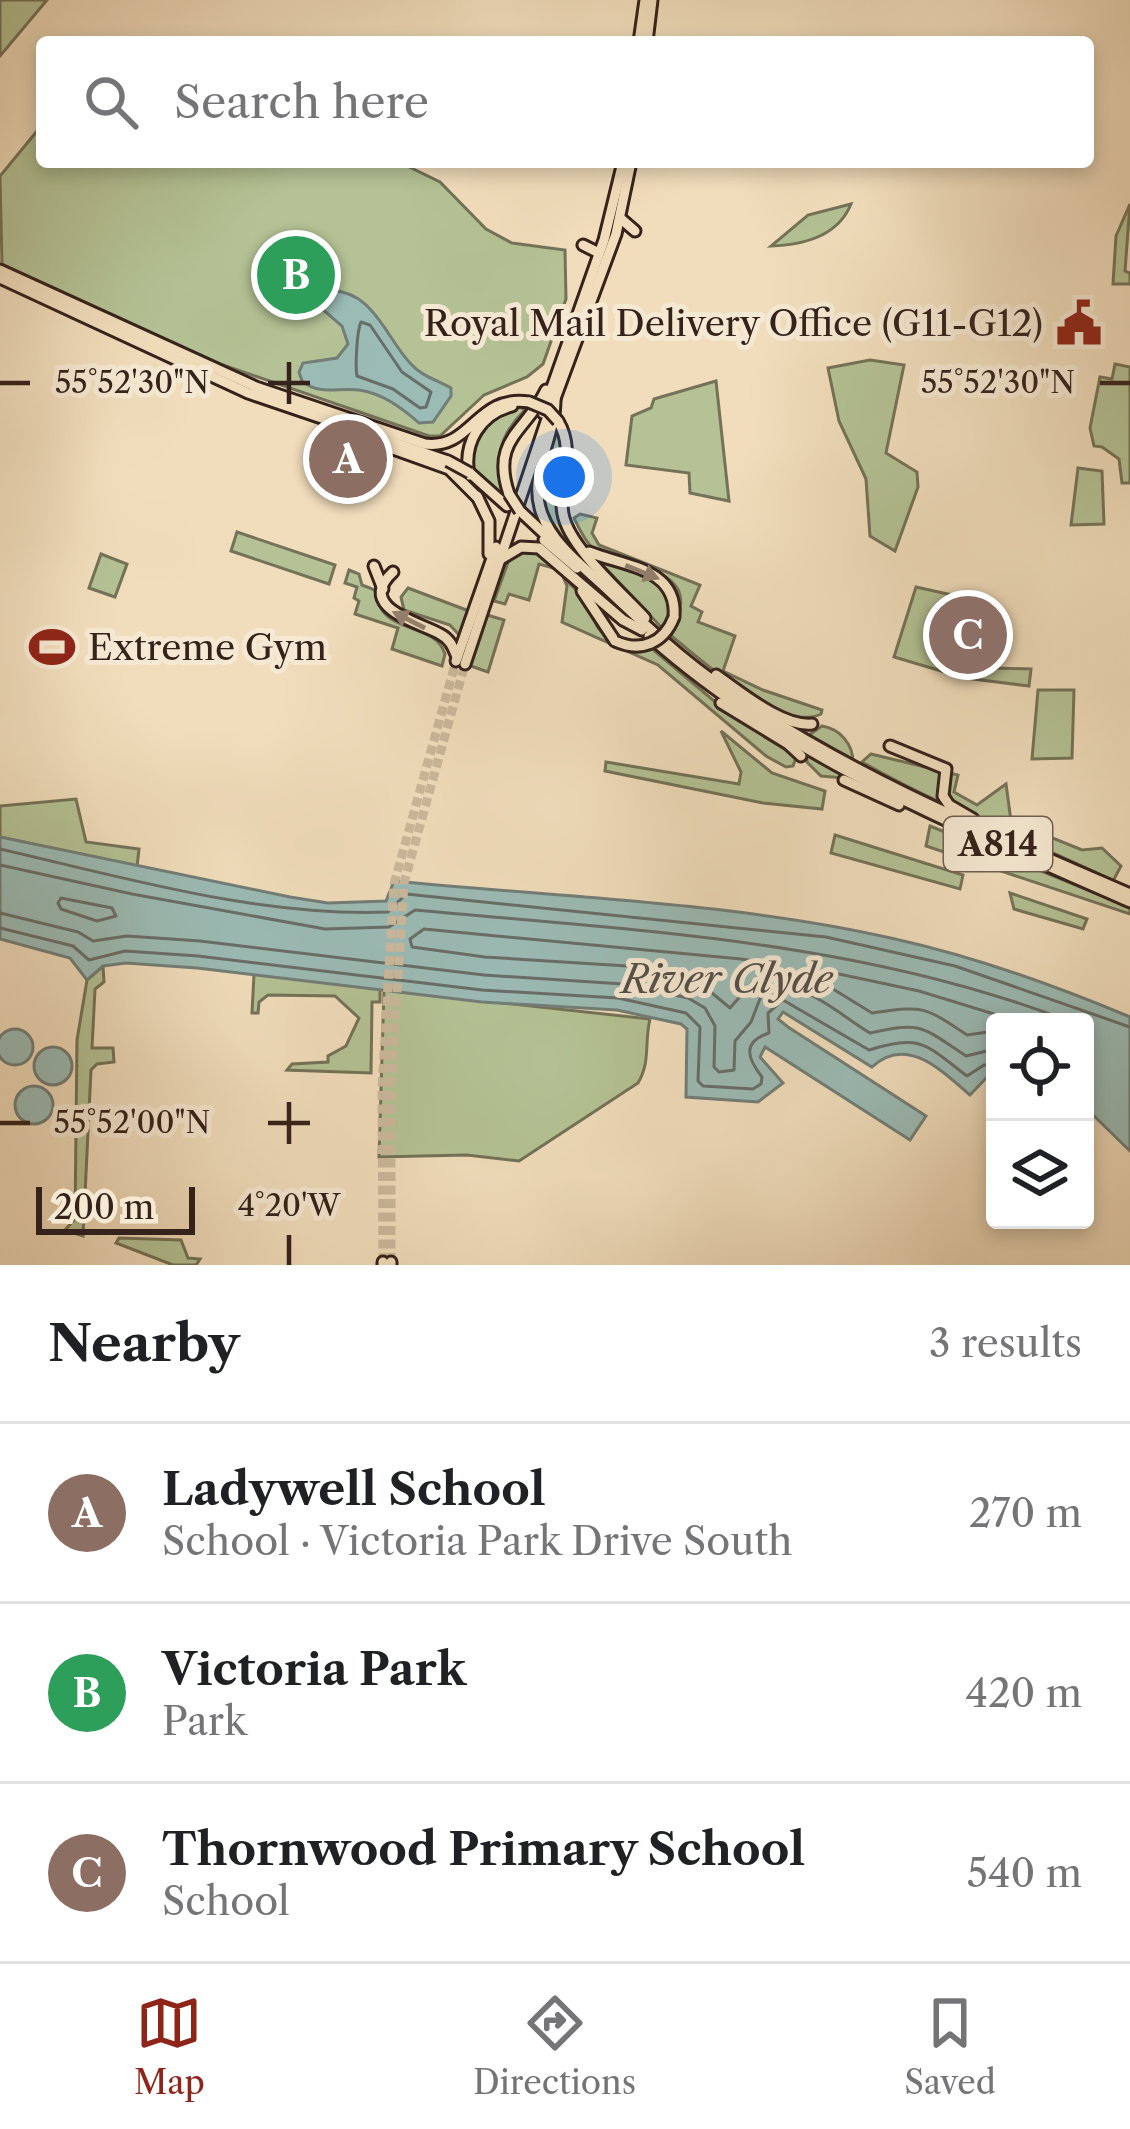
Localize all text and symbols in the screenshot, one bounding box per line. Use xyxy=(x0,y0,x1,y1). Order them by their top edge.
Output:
search box xyxy=(36,36,1094,168)
icon: search xyxy=(78,69,144,135)
text: Search here xyxy=(174,74,429,130)
pin: B xyxy=(257,230,335,320)
public building icon: Royal Mail Delivery Office (G11-G12) xyxy=(1054,298,1104,348)
place label: Royal Mail Delivery Office (G11-G12) xyxy=(424,301,1043,345)
text: 55°52'30"N xyxy=(55,364,209,401)
text: 55°52'30"N xyxy=(921,364,1075,401)
pin: A xyxy=(309,414,387,504)
your location xyxy=(534,447,594,507)
one-way arrow xyxy=(625,563,661,582)
pin: C xyxy=(929,590,1007,680)
one-way arrow xyxy=(392,610,427,630)
sports icon: Extreme Gym xyxy=(27,622,77,672)
place label: Extreme Gym xyxy=(88,625,327,669)
road number: A814 xyxy=(944,817,1052,871)
water label: River Clyde xyxy=(618,955,834,1003)
map controls xyxy=(986,1013,1094,1229)
button: locate xyxy=(986,1013,1094,1121)
text: 55°52'00"N xyxy=(54,1104,210,1141)
button: layers xyxy=(986,1121,1094,1229)
scale bar xyxy=(36,1181,195,1234)
text: 200 m xyxy=(54,1187,154,1228)
text: 4°20'W xyxy=(238,1187,341,1224)
text: Nearby xyxy=(48,1312,240,1374)
text: 3 results xyxy=(929,1319,1082,1367)
text: Ladywell School xyxy=(162,1461,546,1517)
text: A xyxy=(72,1489,102,1537)
text: 270 m xyxy=(969,1489,1082,1537)
text: School · Victoria Park Drive South xyxy=(162,1517,792,1565)
text: Victoria Park xyxy=(162,1641,466,1697)
text: B xyxy=(73,1669,102,1717)
text: 420 m xyxy=(966,1669,1082,1717)
text: Park xyxy=(162,1697,247,1745)
text: Thornwood Primary School xyxy=(162,1821,805,1877)
text: C xyxy=(71,1849,103,1897)
text: 540 m xyxy=(967,1849,1082,1897)
text: School xyxy=(162,1877,290,1925)
tab: Map xyxy=(134,1990,205,2103)
tab: Directions xyxy=(473,1990,636,2103)
tab: Saved xyxy=(904,1990,996,2103)

